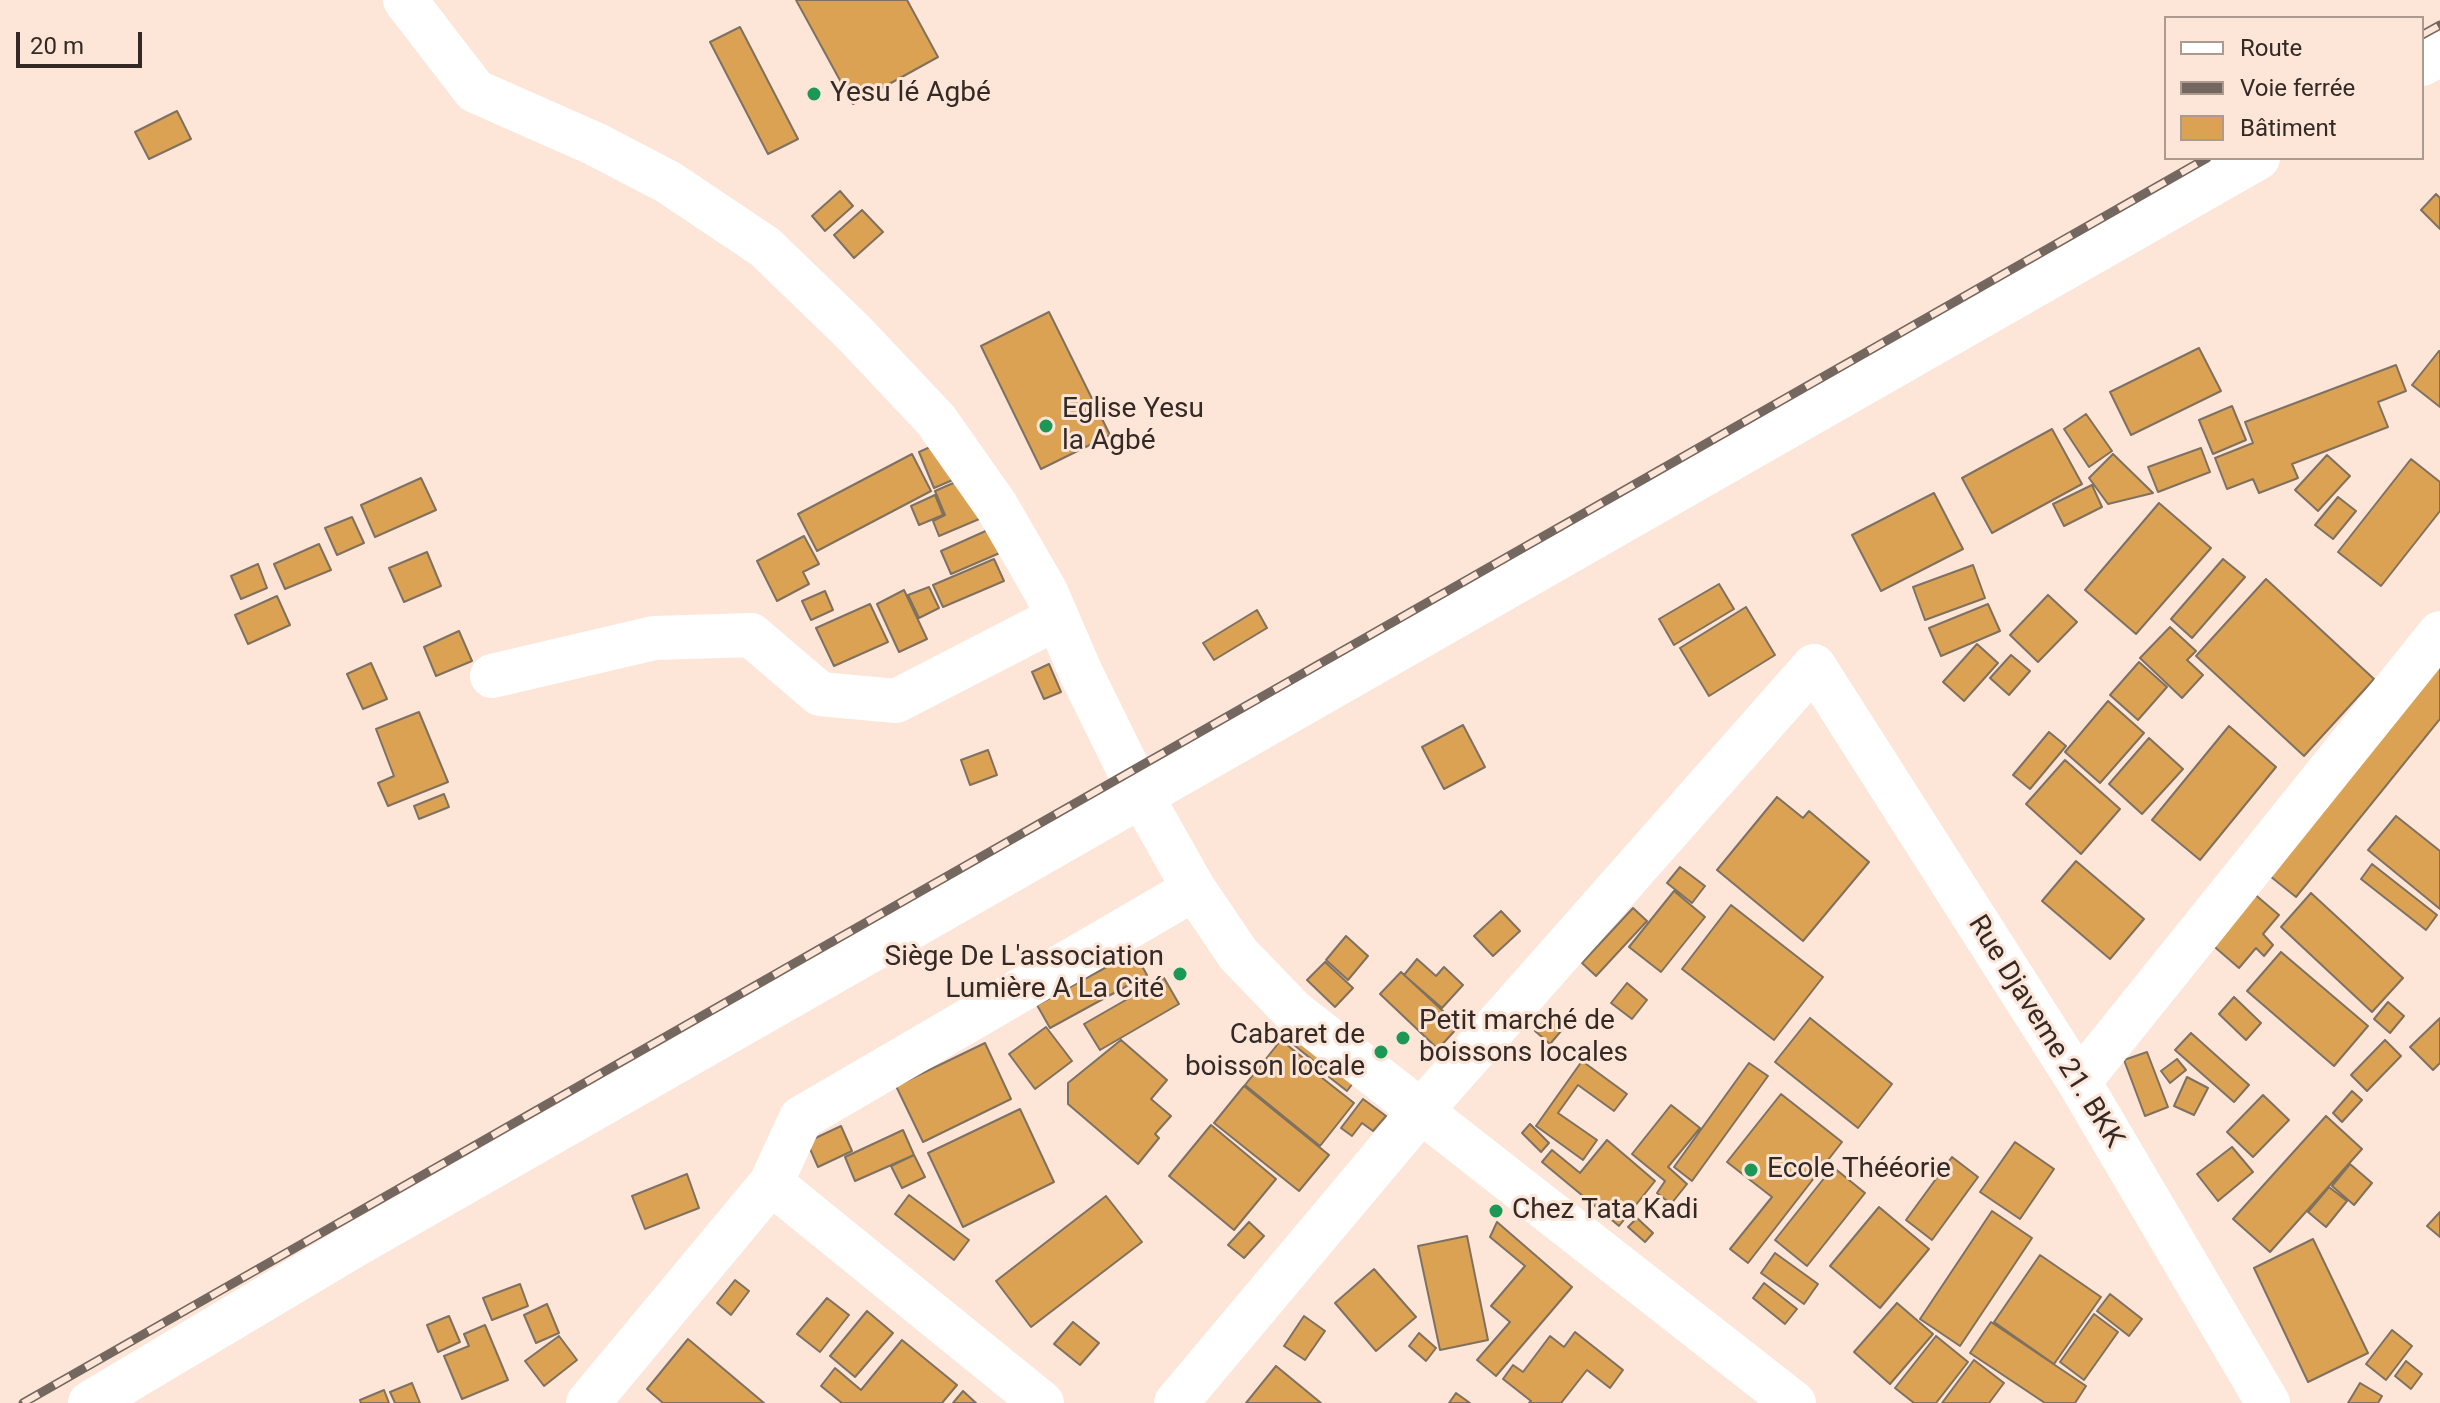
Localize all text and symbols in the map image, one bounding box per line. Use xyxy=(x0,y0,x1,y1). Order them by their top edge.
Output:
scale bar xyxy=(20,16,146,66)
legend xyxy=(2164,16,2424,160)
text: 20 m xyxy=(30,32,84,60)
text: Route xyxy=(2240,34,2302,62)
text: Voie ferrée xyxy=(2240,74,2355,102)
place label: Yesu lé Agbé xyxy=(830,77,991,111)
marker: Yesu lé Agbé xyxy=(805,85,823,103)
text: Bâtiment xyxy=(2240,114,2337,142)
place label: Eglise Yesu la Agbé xyxy=(1062,393,1204,459)
marker: Eglise Yesu la Agbé xyxy=(1037,417,1055,435)
street label: Rue Djaveme 21. BKK xyxy=(1960,910,2130,1154)
place label: Siège De L'association Lumière A La Cité xyxy=(885,941,1164,1007)
marker: Siège De L'association Lumière A La Cité xyxy=(1171,965,1189,983)
place label: Petit marché de boissons locales xyxy=(1419,1005,1628,1071)
place label: Cabaret de boisson locale xyxy=(1185,1019,1365,1085)
marker: Petit marché de boissons locales xyxy=(1394,1029,1412,1047)
marker: Cabaret de boisson locale xyxy=(1372,1043,1390,1061)
place label: Ecole Thééorie xyxy=(1767,1153,1951,1187)
marker: Ecole Thééorie xyxy=(1742,1161,1760,1179)
place label: Chez Tata Kadi xyxy=(1512,1194,1698,1228)
marker: Chez Tata Kadi xyxy=(1487,1202,1505,1220)

